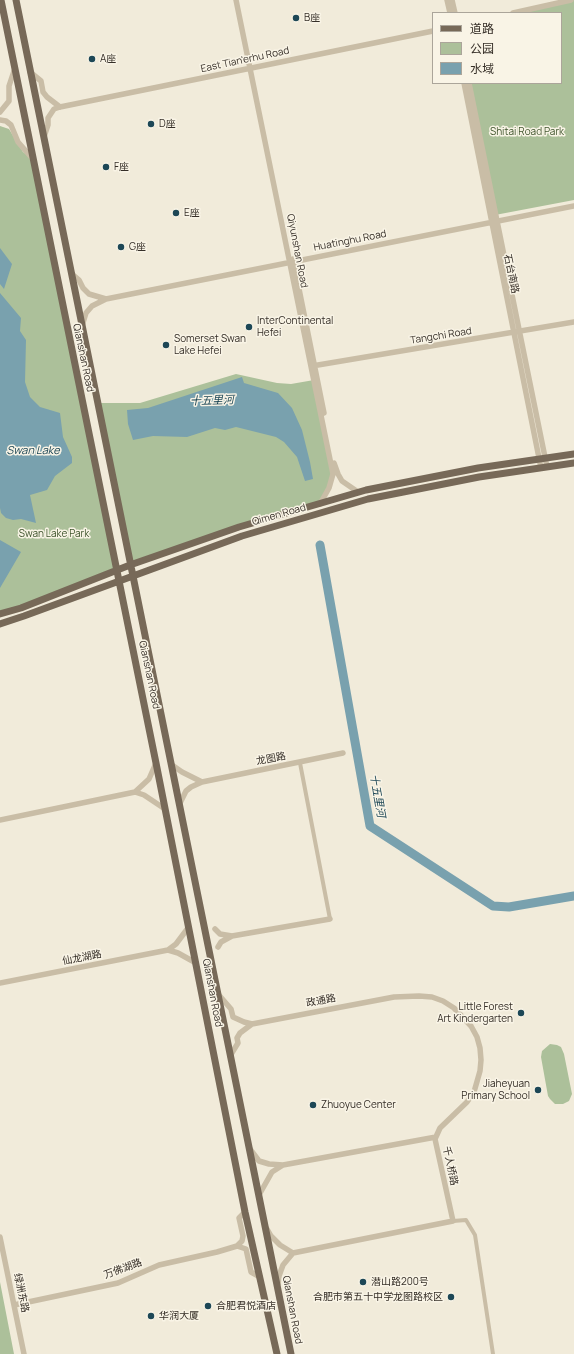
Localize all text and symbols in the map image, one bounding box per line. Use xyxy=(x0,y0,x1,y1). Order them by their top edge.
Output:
place label: B座 xyxy=(304,12,320,24)
legend xyxy=(432,12,562,84)
marker: B座 xyxy=(291,13,301,23)
text: 道路 xyxy=(470,20,494,37)
text: 公园 xyxy=(470,40,494,57)
street label: East Tian'erhu Road xyxy=(200,45,290,75)
place label: A座 xyxy=(100,53,116,65)
marker: A座 xyxy=(87,54,97,64)
text: 水域 xyxy=(470,60,494,77)
place label: D座 xyxy=(159,118,176,130)
marker: D座 xyxy=(146,119,156,129)
park label: Shitai Road Park xyxy=(490,126,564,138)
place label: F座 xyxy=(114,161,129,173)
marker: F座 xyxy=(101,162,111,172)
place label: E座 xyxy=(184,207,200,219)
marker: E座 xyxy=(171,208,181,218)
street label: Qiyunshan Road xyxy=(284,213,310,289)
street label: Huatinghu Road xyxy=(312,228,388,254)
place label: G座 xyxy=(129,241,146,253)
marker: G座 xyxy=(116,242,126,252)
street label: 石台南路 xyxy=(501,253,521,295)
place label: InterContinental Hefei xyxy=(257,315,333,338)
marker: InterContinental Hefei xyxy=(244,322,254,332)
street label: Qianshan Road xyxy=(70,323,96,393)
street label: Tangchi Road xyxy=(409,325,473,347)
place label: Somerset Swan Lake Hefei xyxy=(174,333,246,356)
marker: Somerset Swan Lake Hefei xyxy=(161,340,171,350)
water label: 十五里河 xyxy=(190,394,234,408)
water label: Swan Lake xyxy=(6,444,60,458)
street label: Qimen Road xyxy=(251,502,307,528)
park label: Swan Lake Park xyxy=(19,528,89,540)
street label: Qianshan Road xyxy=(136,640,162,710)
street label: 龙图路 xyxy=(255,750,287,768)
water label: 十五里河 xyxy=(367,773,387,819)
street label: 仙龙湖路 xyxy=(61,948,103,968)
street label: Qianshan Road xyxy=(199,958,225,1028)
street label: 政通路 xyxy=(305,992,337,1010)
place label: Little Forest Art Kindergarten xyxy=(437,1001,513,1024)
marker: Little Forest Art Kindergarten xyxy=(516,1008,526,1018)
place label: Jiaheyuan Primary School xyxy=(461,1078,530,1102)
marker: Jiaheyuan Primary School xyxy=(533,1085,543,1095)
place label: Zhuoyue Center xyxy=(321,1099,396,1111)
marker: Zhuoyue Center xyxy=(308,1100,318,1110)
street label: 千人桥路 xyxy=(440,1145,460,1187)
street label: 万佛湖路 xyxy=(102,1257,144,1281)
street label: 绿洲东路 xyxy=(11,1272,31,1314)
street label: Qianshan Road xyxy=(279,1275,305,1345)
place label: 潜山路200号 xyxy=(371,1276,429,1288)
marker: 潜山路200号 xyxy=(358,1277,368,1287)
place label: 合肥市第五十中学龙图路校区 xyxy=(313,1291,443,1303)
marker: 合肥市第五十中学龙图路校区 xyxy=(446,1292,456,1302)
place label: 合肥君悦酒店 xyxy=(216,1300,276,1312)
marker: 合肥君悦酒店 xyxy=(203,1301,213,1311)
place label: 华润大厦 xyxy=(159,1310,199,1322)
marker: 华润大厦 xyxy=(146,1311,156,1321)

